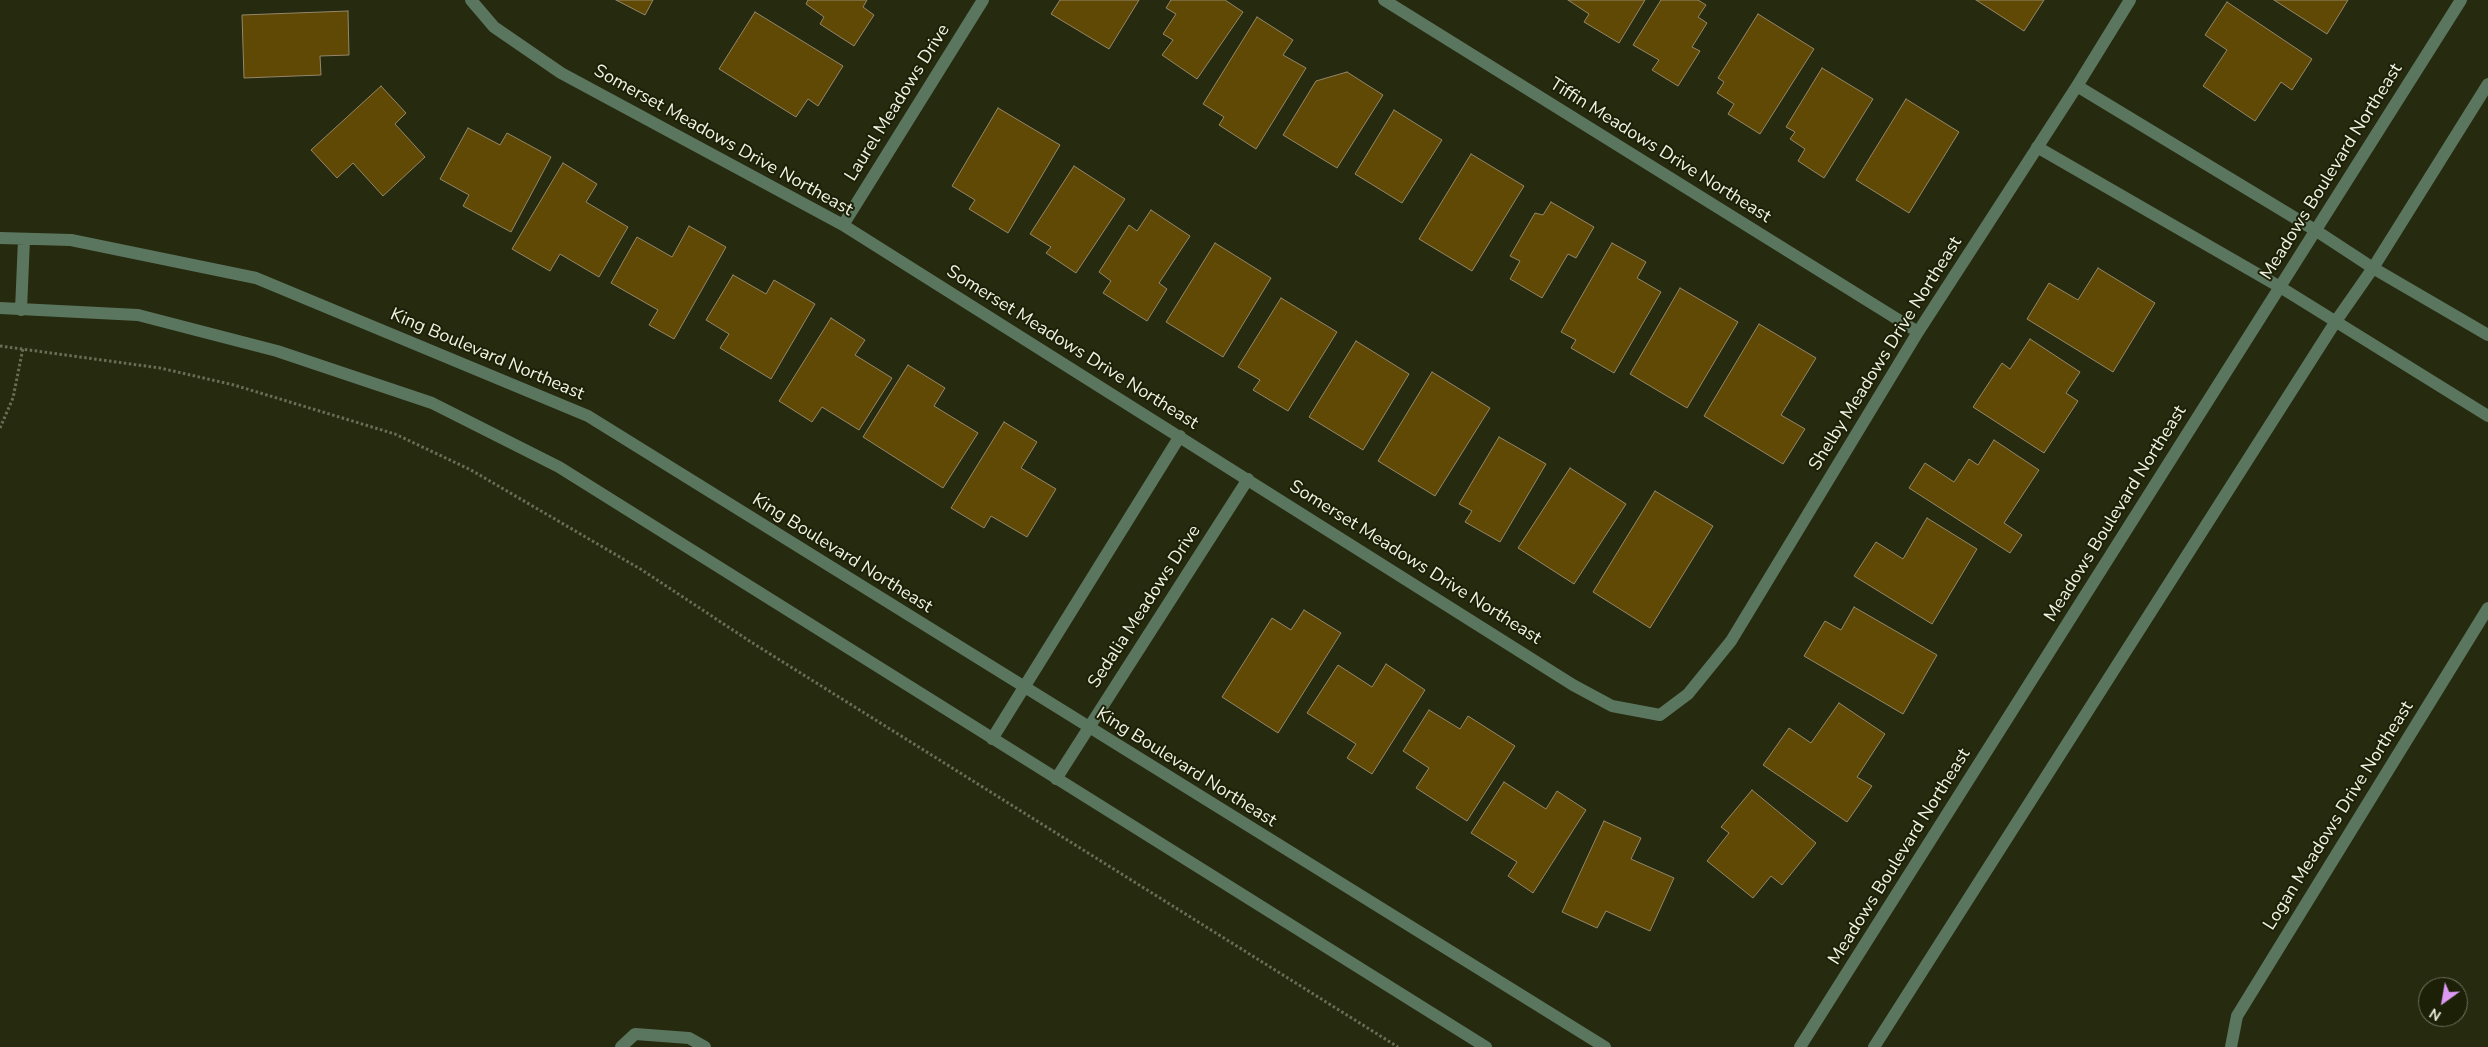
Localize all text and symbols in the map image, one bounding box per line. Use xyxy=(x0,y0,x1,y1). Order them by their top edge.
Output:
street label: Laurel Meadows Drive xyxy=(841,20,955,186)
street label: Meadows Boulevard Northeast xyxy=(2256,60,2408,284)
street label: Somerset Meadows Drive Northeast xyxy=(590,61,856,221)
street label: Tiffin Meadows Drive Northeast xyxy=(1545,74,1775,228)
street label: Shelby Meadows Drive Northeast xyxy=(1805,233,1967,475)
street label: Somerset Meadows Drive Northeast xyxy=(942,261,1202,435)
street label: King Boulevard Northeast xyxy=(387,304,587,406)
street label: Meadows Boulevard Northeast xyxy=(2040,402,2192,626)
street label: Somerset Meadows Drive Northeast xyxy=(1285,476,1545,650)
street label: King Boulevard Northeast xyxy=(748,490,936,618)
street label: Sedalia Meadows Drive xyxy=(1084,521,1206,693)
street label: Logan Meadows Drive Northeast xyxy=(2259,698,2419,934)
street label: King Boulevard Northeast xyxy=(1092,704,1280,832)
street label: Meadows Boulevard Northeast xyxy=(1824,745,1976,969)
north arrow xyxy=(2418,977,2468,1027)
text: N xyxy=(2426,1003,2445,1025)

